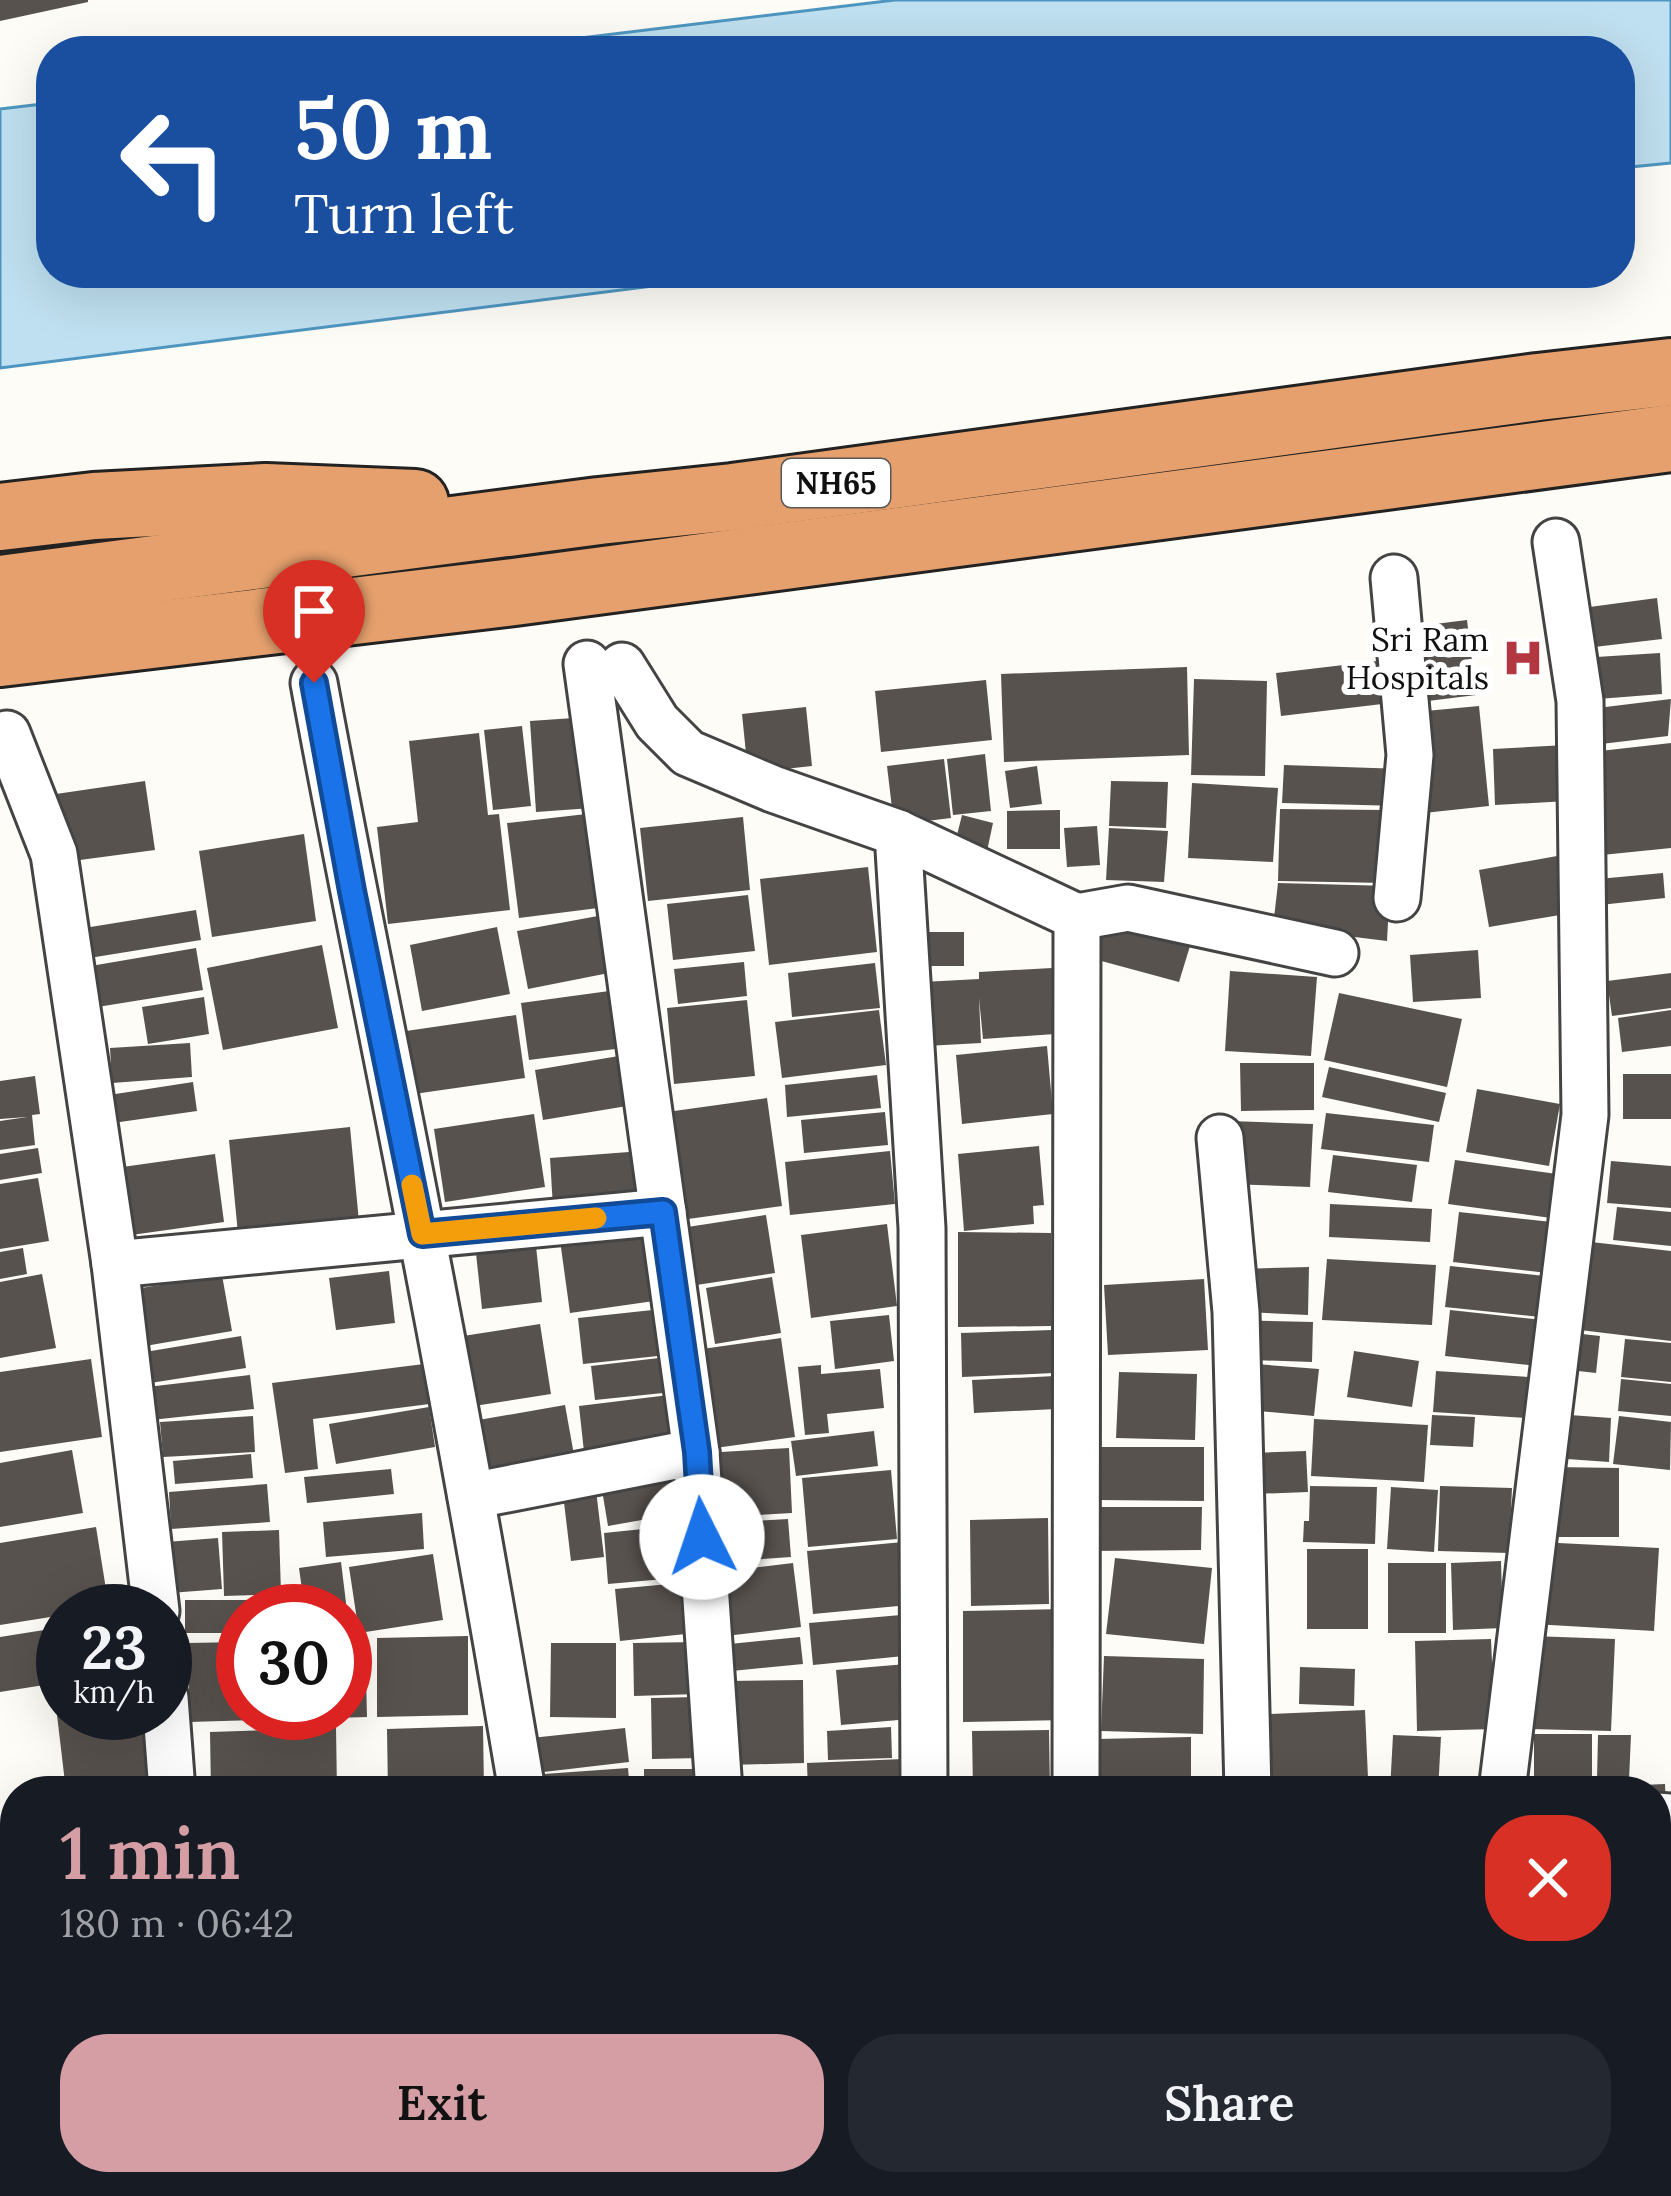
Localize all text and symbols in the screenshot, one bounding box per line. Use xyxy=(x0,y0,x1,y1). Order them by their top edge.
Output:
text: 50 m xyxy=(294,74,492,182)
icon: left xyxy=(96,84,252,240)
text: Turn left xyxy=(294,179,514,248)
road number: NH65 xyxy=(782,459,890,507)
pin xyxy=(263,560,365,683)
icon: arrive xyxy=(281,578,347,644)
place label: Sri Ram Hospitals xyxy=(1346,618,1489,698)
hospital icon: Sri Ram Hospitals xyxy=(1500,635,1546,681)
position arrow xyxy=(639,1474,765,1600)
speed limit sign: 30 xyxy=(216,1584,372,1740)
text: 23 xyxy=(81,1609,147,1685)
text: km/h xyxy=(73,1673,155,1711)
text: 1 min xyxy=(60,1807,240,1899)
button: close xyxy=(1485,1815,1611,1941)
text: 180 m · 06:42 xyxy=(60,1898,294,1948)
button: Exit xyxy=(60,2034,824,2172)
button: Share xyxy=(848,2034,1611,2172)

